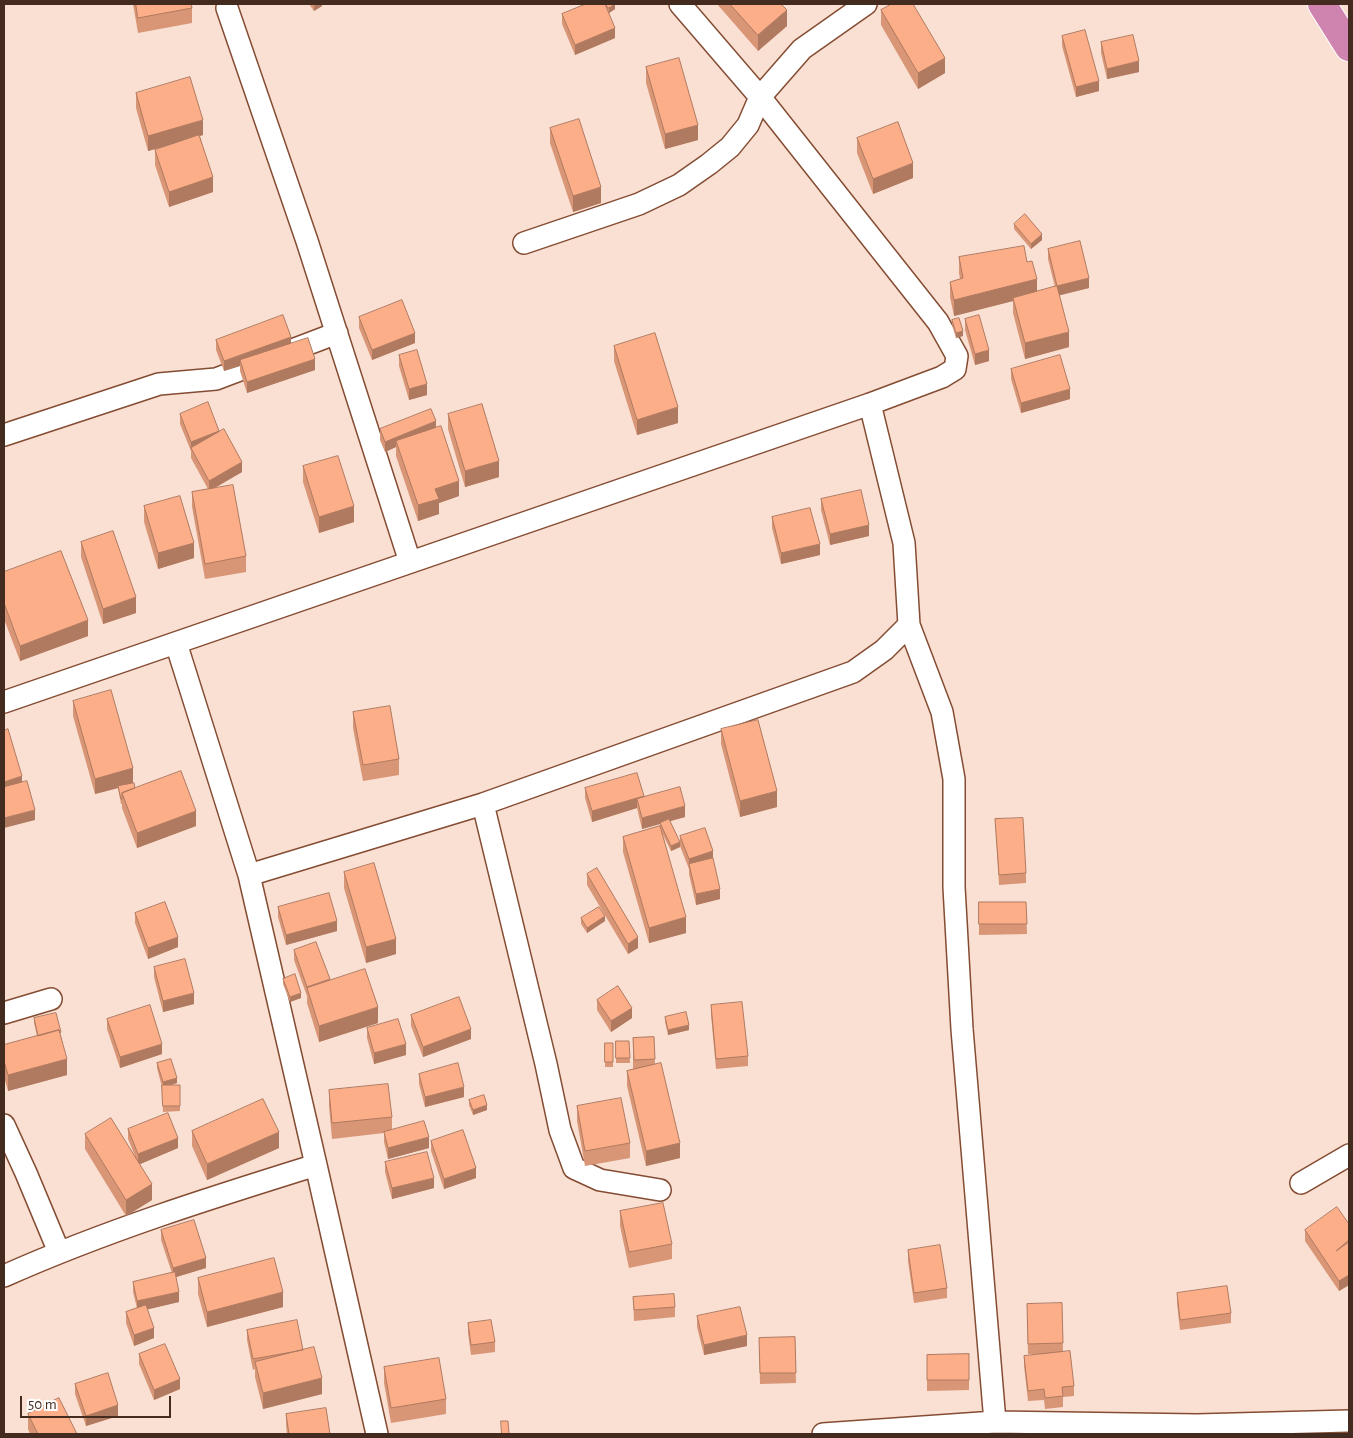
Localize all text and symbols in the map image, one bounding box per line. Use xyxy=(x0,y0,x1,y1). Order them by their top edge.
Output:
scale bar xyxy=(22,1386,174,1418)
text: 50 m xyxy=(28,1397,57,1412)

